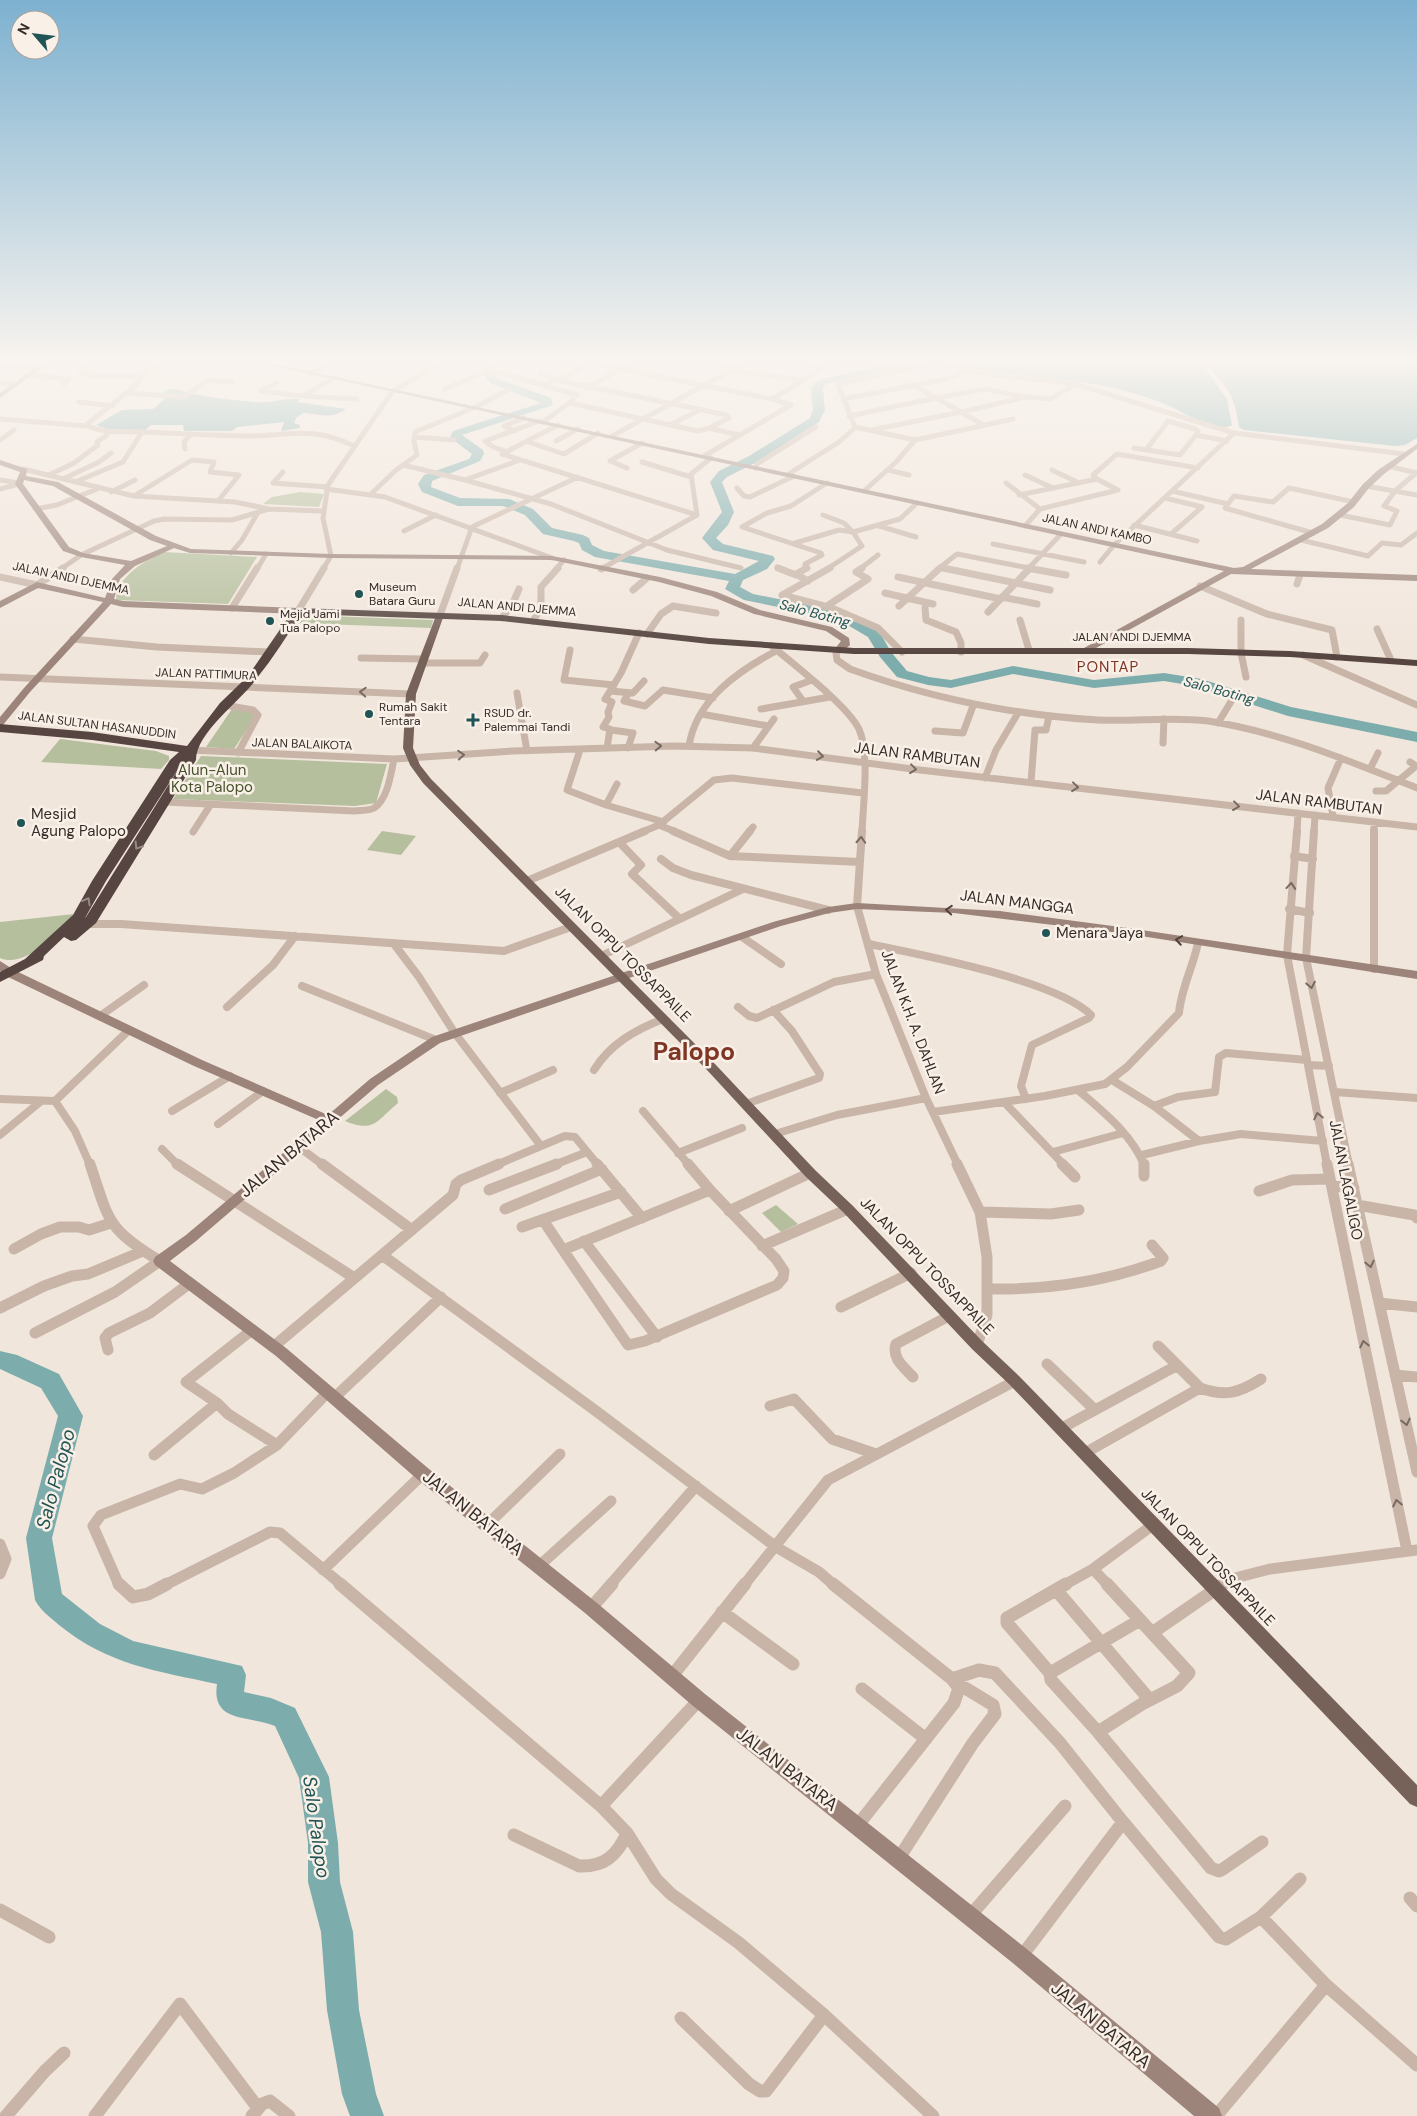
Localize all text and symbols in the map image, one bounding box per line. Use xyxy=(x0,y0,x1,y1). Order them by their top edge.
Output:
north arrow xyxy=(10,10,60,60)
text: N xyxy=(13,20,34,38)
street label: JALAN ANDI KAMBO xyxy=(1041,510,1153,548)
street label: JALAN ANDI DJEMMA xyxy=(11,558,131,598)
place label: Museum Batara Guru xyxy=(369,579,435,609)
marker: Museum Batara Guru xyxy=(353,588,365,600)
street label: JALAN ANDI DJEMMA xyxy=(457,594,577,620)
water label: Salo Boting xyxy=(778,595,853,631)
place label: Mejid Jami Tua Palopo xyxy=(280,606,340,636)
marker: Mejid Jami Tua Palopo xyxy=(264,615,276,627)
street label: JALAN ANDI DJEMMA xyxy=(1072,629,1192,645)
district label: PONTAP xyxy=(1077,657,1139,677)
street label: JALAN PATTIMURA xyxy=(155,664,257,684)
water label: Salo Boting xyxy=(1182,672,1257,708)
one-way arrow xyxy=(358,686,366,697)
place label: Rumah Sakit Tentara xyxy=(379,699,448,729)
place label: RSUD dr. Palemmai Tandi xyxy=(484,705,570,735)
street label: JALAN SULTAN HASANUDDIN xyxy=(17,707,177,743)
marker: Rumah Sakit Tentara xyxy=(363,708,375,720)
marker: RSUD dr. Palemmai Tandi xyxy=(466,713,480,727)
street label: JALAN BALAIKOTA xyxy=(251,734,353,754)
street label: JALAN RAMBUTAN xyxy=(853,737,981,773)
one-way arrow xyxy=(654,741,662,752)
one-way arrow xyxy=(457,750,465,761)
one-way arrow xyxy=(816,751,824,761)
park label: Alun-Alun Kota Palopo xyxy=(171,760,253,797)
one-way arrow xyxy=(909,763,917,774)
one-way arrow xyxy=(1071,781,1079,792)
street label: JALAN RAMBUTAN xyxy=(1255,784,1383,820)
one-way arrow xyxy=(1232,800,1240,811)
place label: Mesjid Agung Palopo xyxy=(31,804,126,841)
marker: Mesjid Agung Palopo xyxy=(15,817,27,829)
one-way arrow xyxy=(856,835,867,843)
one-way arrow xyxy=(134,841,144,850)
street label: JALAN OPPU TOSSAPPAILE xyxy=(551,882,695,1026)
one-way arrow xyxy=(1285,882,1296,890)
street label: JALAN MANGGA xyxy=(959,885,1075,919)
one-way arrow xyxy=(81,898,91,907)
one-way arrow xyxy=(945,904,953,915)
place label: Menara Jaya xyxy=(1056,923,1143,943)
marker: Menara Jaya xyxy=(1040,927,1052,939)
one-way arrow xyxy=(1175,935,1184,945)
street label: JALAN K.H. A. DAHLAN xyxy=(876,947,950,1097)
one-way arrow xyxy=(1305,981,1315,990)
district label: Palopo xyxy=(653,1035,735,1068)
street label: JALAN BATARA xyxy=(234,1105,344,1203)
one-way arrow xyxy=(1313,1111,1324,1120)
street label: JALAN LAGALIGO xyxy=(1325,1118,1367,1242)
street label: JALAN OPPU TOSSAPPAILE xyxy=(856,1193,998,1339)
one-way arrow xyxy=(1364,1259,1375,1268)
one-way arrow xyxy=(1359,1339,1370,1348)
one-way arrow xyxy=(1400,1418,1411,1427)
water label: Salo Palopo xyxy=(30,1426,81,1532)
street label: JALAN BATARA xyxy=(417,1465,529,1561)
street label: JALAN OPPU TOSSAPPAILE xyxy=(1137,1484,1279,1630)
one-way arrow xyxy=(1392,1498,1402,1507)
street label: JALAN BATARA xyxy=(731,1722,843,1817)
water label: Salo Palopo xyxy=(297,1774,336,1880)
street label: JALAN BATARA xyxy=(1046,1976,1156,2074)

